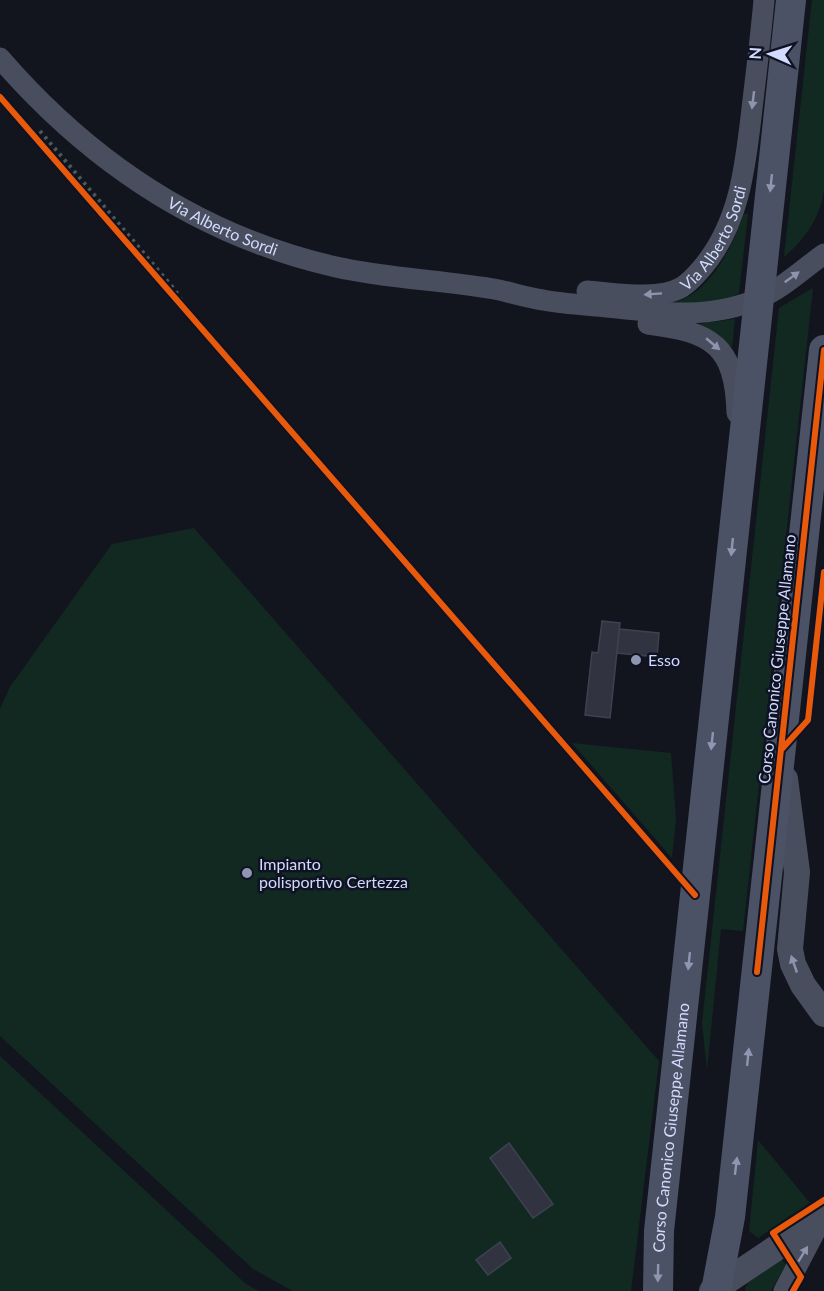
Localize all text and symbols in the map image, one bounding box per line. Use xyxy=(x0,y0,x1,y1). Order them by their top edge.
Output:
north arrow xyxy=(740,24,800,84)
text: N xyxy=(745,47,764,60)
one-way arrow xyxy=(748,90,758,109)
one-way arrow xyxy=(767,174,776,193)
street label: Via Alberto Sordi xyxy=(676,184,749,294)
street label: Via Alberto Sordi xyxy=(165,192,280,259)
one-way arrow xyxy=(784,271,800,283)
one-way arrow xyxy=(643,289,662,298)
one-way arrow xyxy=(705,337,720,350)
street label: Corso Canonico Giuseppe Allamano xyxy=(754,533,799,785)
one-way arrow xyxy=(727,538,737,557)
place label: Esso xyxy=(648,650,680,669)
marker: Esso xyxy=(629,653,643,667)
one-way arrow xyxy=(707,732,717,751)
place label: Impianto polisportivo Certezza xyxy=(259,854,408,891)
marker: Impianto polisportivo Certezza xyxy=(240,866,254,880)
one-way arrow xyxy=(684,951,693,970)
one-way arrow xyxy=(789,955,799,973)
street label: Corso Canonico Giuseppe Allamano xyxy=(649,1002,692,1253)
one-way arrow xyxy=(743,1048,753,1067)
one-way arrow xyxy=(731,1157,741,1176)
one-way arrow xyxy=(798,1246,809,1262)
one-way arrow xyxy=(653,1263,663,1282)

